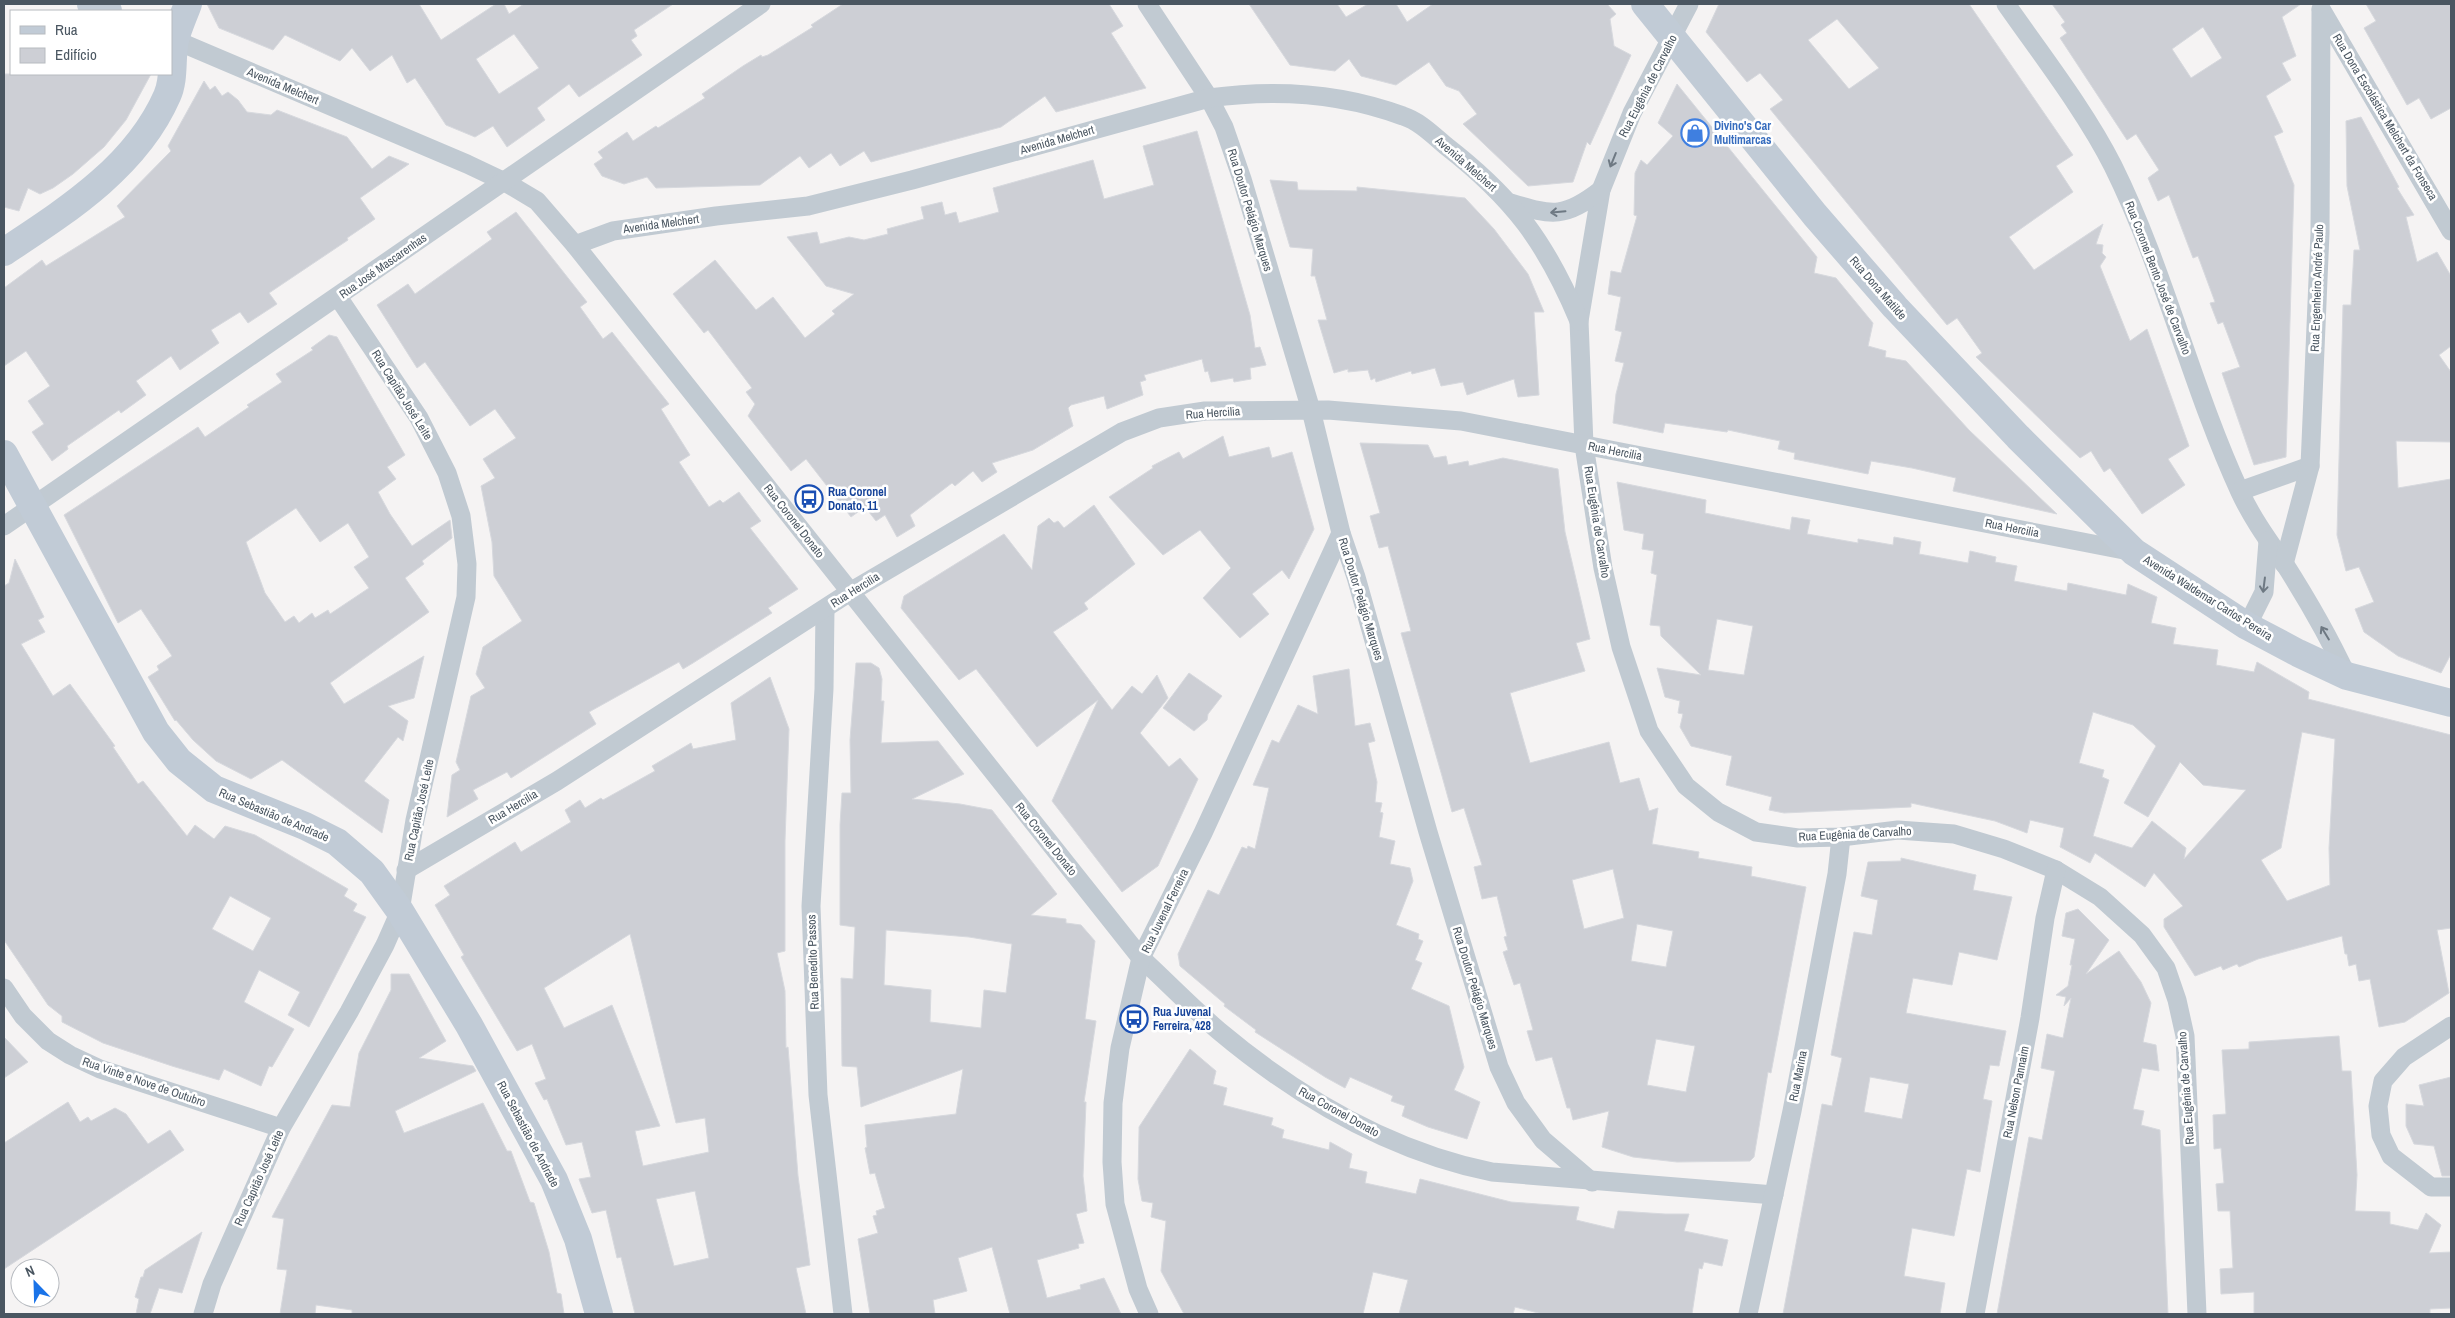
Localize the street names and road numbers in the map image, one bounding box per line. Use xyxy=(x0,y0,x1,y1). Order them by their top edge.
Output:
street label: Rua Dona Escolástica Melchert da Fonseca xyxy=(2329,31,2441,204)
street label: Rua Eugênia de Carvalho xyxy=(1615,32,1681,140)
street label: Avenida Melchert xyxy=(244,63,322,108)
street label: Avenida Melchert xyxy=(1017,122,1096,158)
street label: Avenida Melchert xyxy=(1431,132,1500,195)
street label: Rua Doutor Pelágio Marques xyxy=(1224,147,1276,273)
street label: Rua Coronel Bento José de Carvalho xyxy=(2121,199,2195,357)
street label: Avenida Melchert xyxy=(621,211,700,237)
street label: Rua Engenheiro André Paulo xyxy=(2307,224,2327,352)
street label: Rua José Mascarenhas xyxy=(336,230,430,302)
street label: Rua Dona Matilde xyxy=(1846,253,1910,323)
street label: Rua Capitão José Leite xyxy=(368,347,436,443)
street label: Rua Hercilia xyxy=(1185,403,1241,423)
street label: Rua Hercilia xyxy=(1587,438,1644,464)
street label: Rua Eugênia de Carvalho xyxy=(1580,465,1614,579)
street label: Rua Coronel Donato xyxy=(760,481,828,561)
street label: Rua Hercilia xyxy=(1984,515,2041,541)
street label: Rua Doutor Pelágio Marques xyxy=(1335,536,1387,662)
street label: Avenida Waldemar Carlos Pereira xyxy=(2140,551,2276,645)
street label: Rua Hercilia xyxy=(828,568,883,611)
street label: Rua Capitão José Leite xyxy=(400,758,438,862)
street label: Rua Sebastião de Andrade xyxy=(216,785,332,845)
street label: Rua Hercilia xyxy=(485,786,541,828)
street label: Rua Coronel Donato xyxy=(1012,799,1080,879)
street label: Rua Eugênia de Carvalho xyxy=(1798,823,1912,845)
street label: Rua Juvenal Ferreira xyxy=(1138,866,1193,956)
street label: Rua Benedito Passos xyxy=(803,914,823,1010)
street label: Rua Doutor Pelágio Marques xyxy=(1449,925,1501,1051)
street label: Rua Eugênia de Carvalho xyxy=(2174,1031,2198,1145)
street label: Rua Nelson Pannaim xyxy=(1999,1045,2033,1139)
street label: Rua Marina xyxy=(1785,1049,1811,1103)
street label: Rua Vinte e Nove de Outubro xyxy=(80,1053,208,1111)
street label: Rua Sebastião de Andrade xyxy=(493,1078,563,1190)
street label: Rua Coronel Donato xyxy=(1296,1083,1382,1141)
street label: Rua Capitão José Leite xyxy=(231,1128,287,1228)

